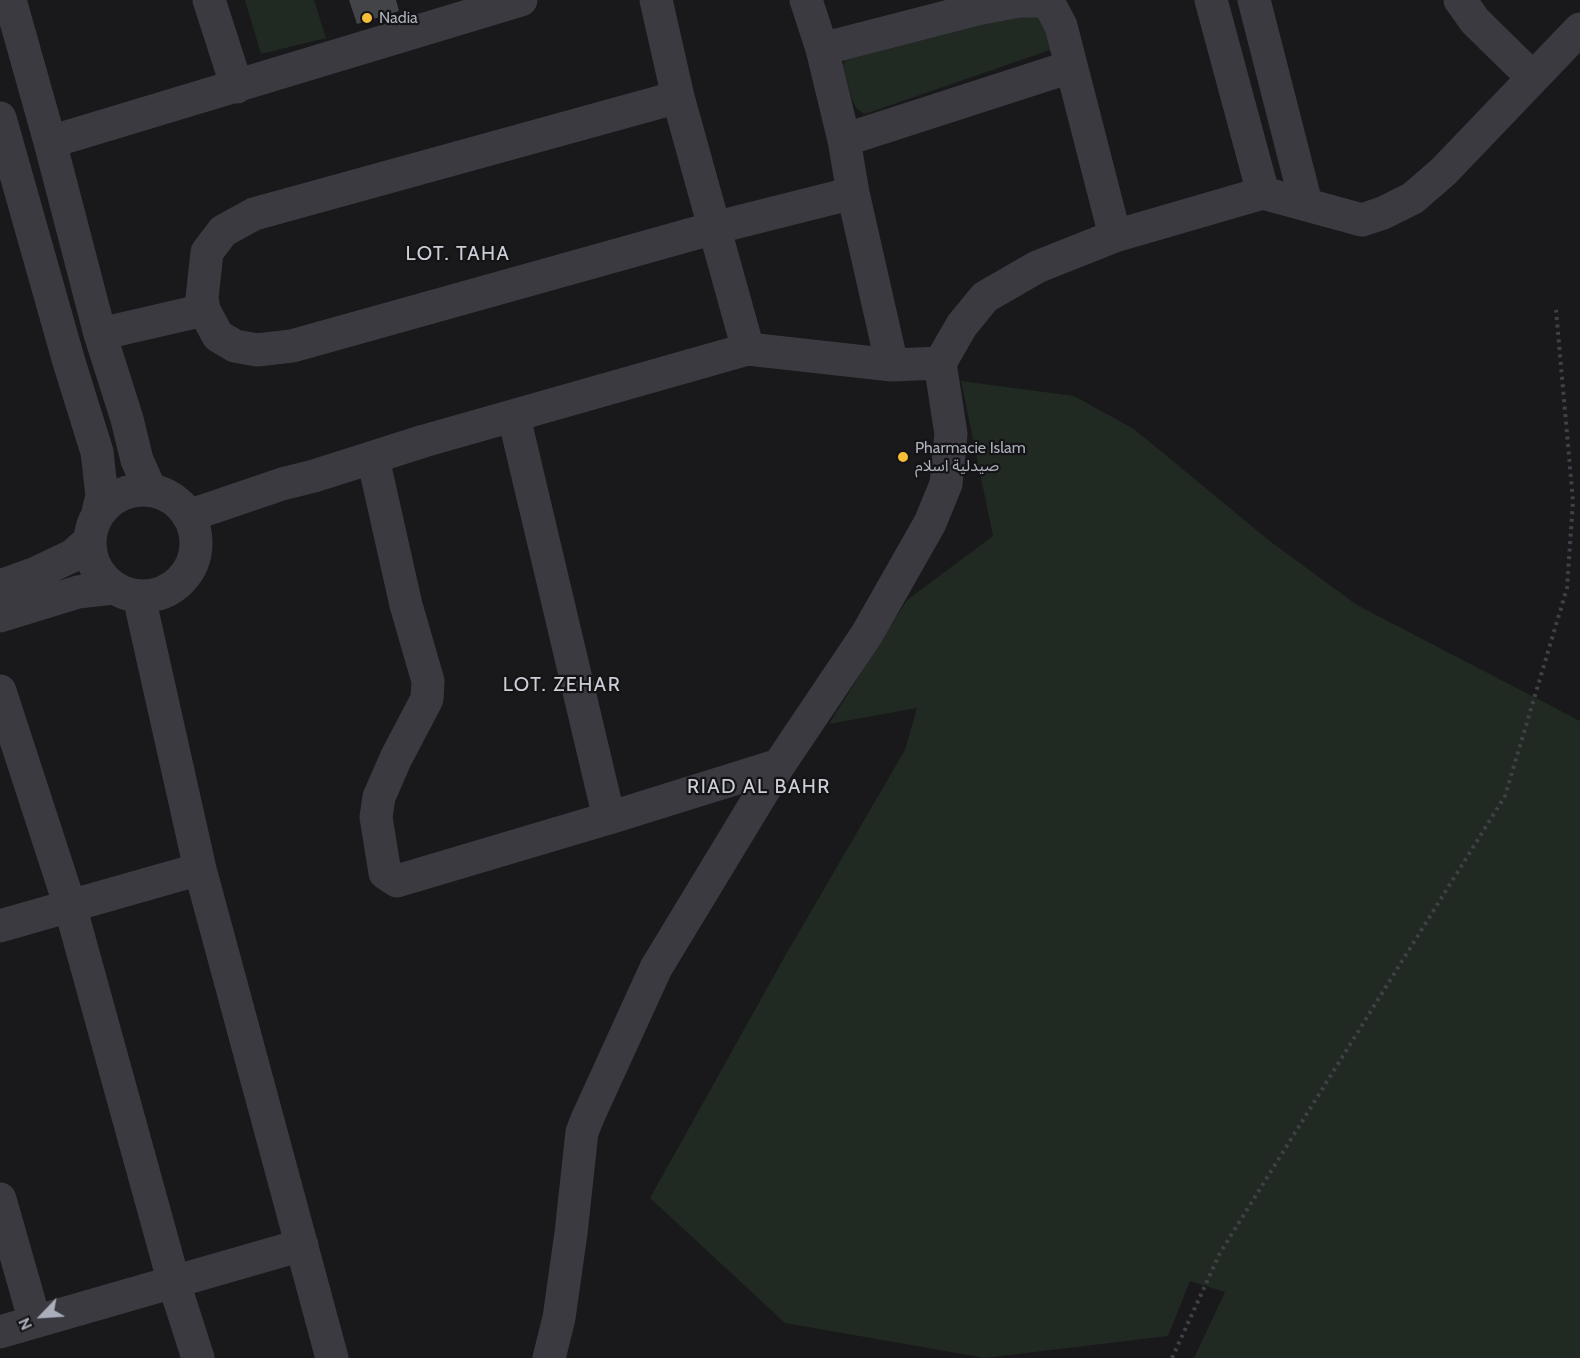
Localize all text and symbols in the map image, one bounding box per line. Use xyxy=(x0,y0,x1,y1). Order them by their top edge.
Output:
place label: Nadia xyxy=(379,8,418,28)
marker: Nadia xyxy=(360,11,374,25)
district label: LOT. TAHA xyxy=(406,242,510,266)
place label: Pharmacie Islam صيدلية اسلام xyxy=(915,438,1026,476)
marker: Pharmacie Islam صيدلية اسلام xyxy=(896,450,910,464)
district label: LOT. ZEHAR xyxy=(503,673,621,697)
district label: RIAD AL BAHR xyxy=(687,775,831,799)
north arrow xyxy=(12,1286,72,1346)
text: N xyxy=(14,1315,36,1333)

